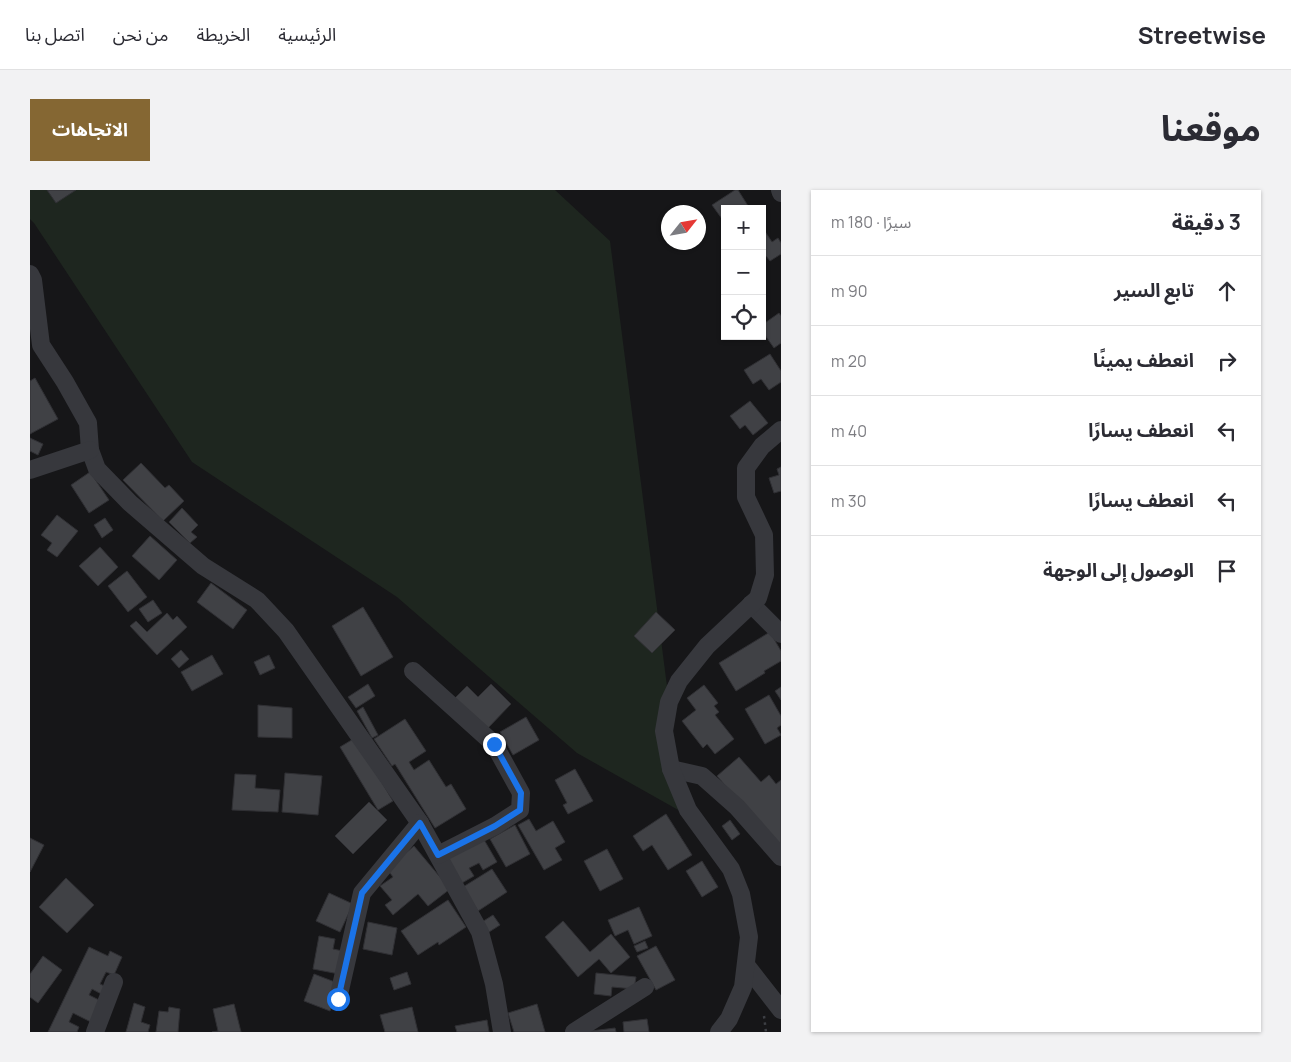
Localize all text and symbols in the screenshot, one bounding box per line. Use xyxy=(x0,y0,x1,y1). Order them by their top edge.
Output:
text: Streetwise xyxy=(1138,18,1266,51)
text: اتصل بنا xyxy=(25,22,85,46)
text: من نحن xyxy=(113,22,168,46)
text: الخريطة xyxy=(196,22,250,46)
text: الرئيسية xyxy=(278,22,336,46)
button: الاتجاهات xyxy=(30,99,150,161)
text: موقعنا xyxy=(1161,104,1261,152)
north arrow xyxy=(661,205,706,250)
map controls xyxy=(721,205,766,340)
button: + xyxy=(721,205,766,250)
text: 3 دقيقة xyxy=(1172,208,1241,236)
text: سيرًا · 180 m xyxy=(831,211,911,233)
button: − xyxy=(721,250,766,295)
text: تابع السير xyxy=(1114,277,1194,303)
icon: ahead xyxy=(1213,277,1241,305)
text: 90 m xyxy=(831,280,867,302)
button: locate xyxy=(721,295,766,340)
text: انعطف يمينًا xyxy=(1093,347,1194,373)
icon: right xyxy=(1213,347,1241,375)
text: 20 m xyxy=(831,350,867,372)
text: انعطف يسارًا xyxy=(1088,417,1194,443)
icon: left xyxy=(1213,417,1241,445)
text: 40 m xyxy=(831,420,867,442)
text: انعطف يسارًا xyxy=(1088,487,1194,513)
icon: left xyxy=(1213,487,1241,515)
text: 30 m xyxy=(831,490,866,512)
text: الوصول إلى الوجهة xyxy=(1043,557,1194,583)
icon: arrive xyxy=(1213,557,1241,585)
route end xyxy=(483,733,506,756)
route start xyxy=(327,988,350,1011)

